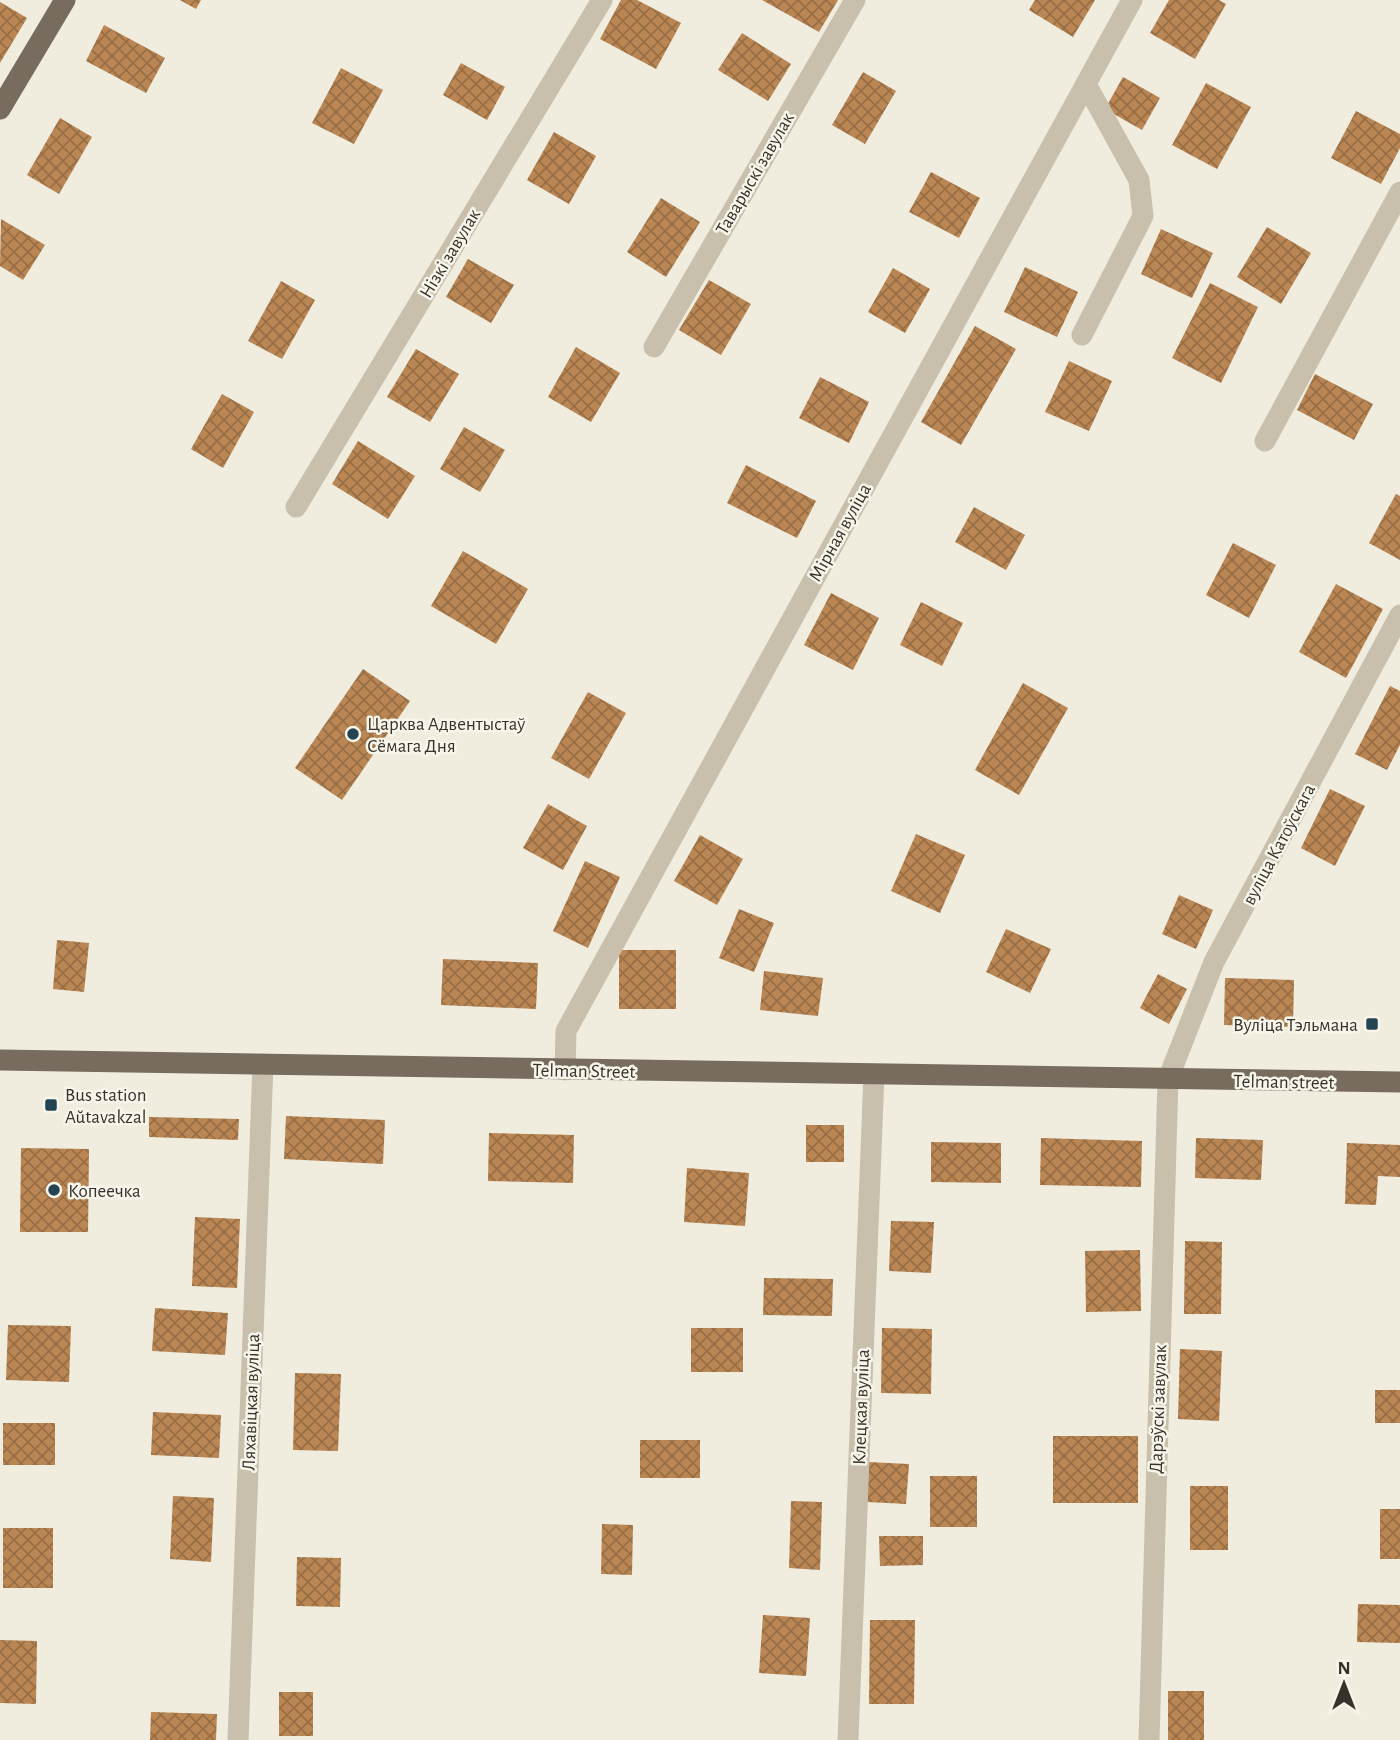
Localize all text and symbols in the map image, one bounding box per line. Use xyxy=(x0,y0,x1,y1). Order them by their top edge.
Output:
street label: Таварыскі завулак xyxy=(713,109,798,238)
street label: Нізкі завулак xyxy=(416,206,484,302)
street label: Мірная вуліца xyxy=(806,480,875,585)
place label: Царква Адвентыстаў Сёмага Дня xyxy=(367,715,525,756)
marker: Царква Адвентыстаў Сёмага Дня xyxy=(345,726,361,742)
street label: вуліца Катоўскага xyxy=(1239,781,1319,908)
place label: Вуліца Тэльмана xyxy=(1233,1016,1358,1035)
marker: Вуліца Тэльмана xyxy=(1364,1016,1380,1032)
street label: Telman Street xyxy=(532,1061,636,1082)
street label: Telman street xyxy=(1233,1072,1335,1093)
place label: Bus station Aŭtavakzal xyxy=(65,1086,147,1127)
marker: Bus station Aŭtavakzal xyxy=(43,1097,59,1113)
marker: Копеечка xyxy=(46,1182,62,1198)
place label: Копеечка xyxy=(68,1182,141,1201)
street label: Ляхавіцкая вуліца xyxy=(240,1333,263,1471)
street label: Дарэўскі завулак xyxy=(1147,1344,1170,1474)
street label: Клецкая вуліца xyxy=(850,1348,873,1465)
north arrow xyxy=(1309,1649,1379,1719)
text: N xyxy=(1337,1659,1351,1678)

